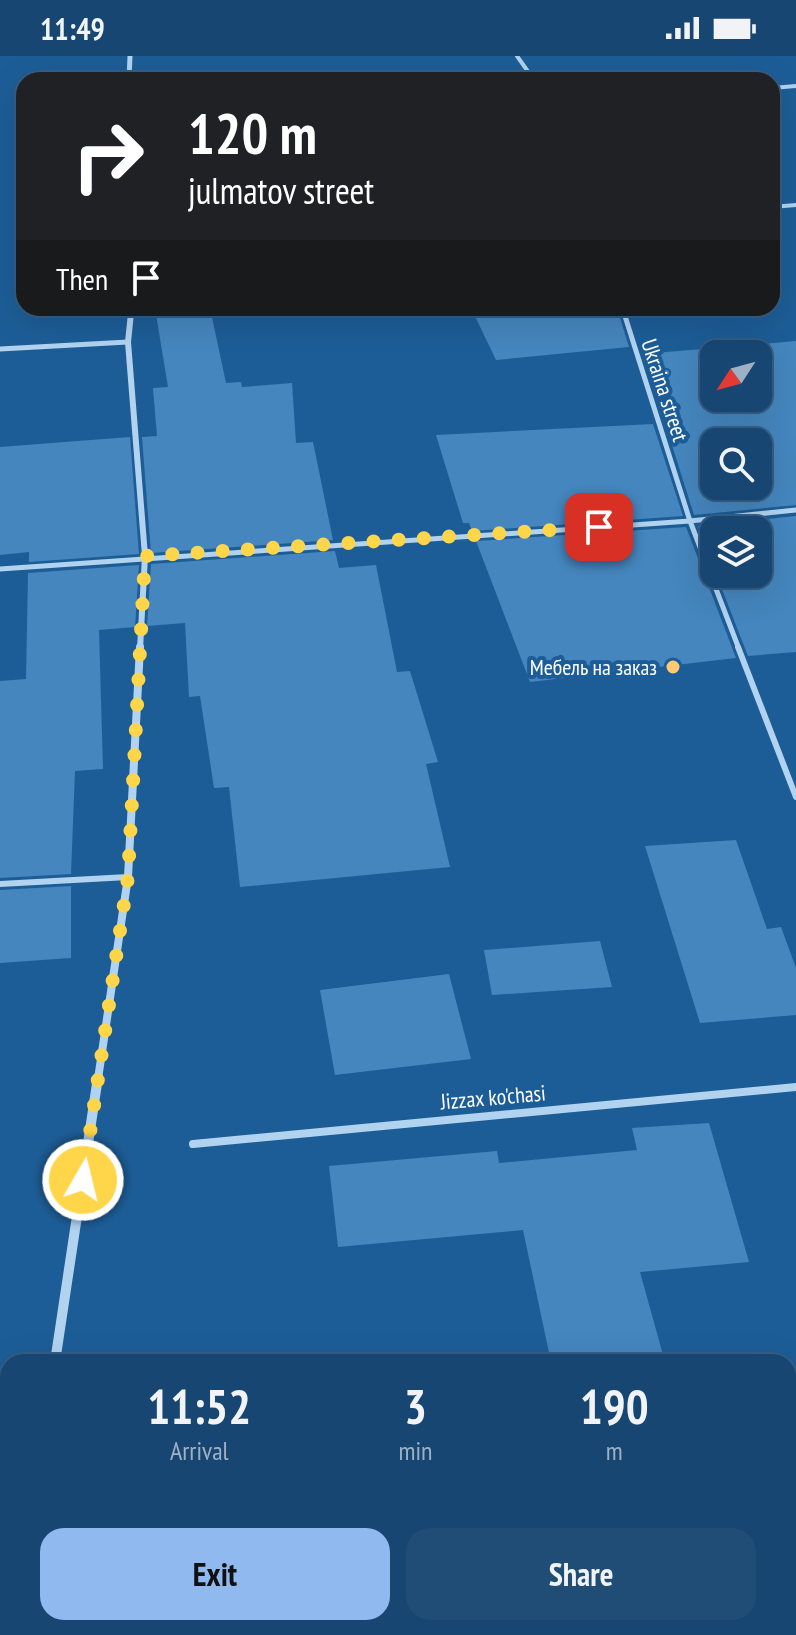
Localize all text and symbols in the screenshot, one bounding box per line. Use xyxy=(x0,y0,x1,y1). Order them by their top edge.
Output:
text: 11:49 xyxy=(40,9,105,48)
text: 120 m xyxy=(188,97,317,169)
icon: right xyxy=(56,104,160,208)
text: julmatov street xyxy=(188,167,374,214)
icon: arrive xyxy=(124,256,168,300)
text: Then xyxy=(56,259,108,298)
street label: Ukraina street xyxy=(635,335,695,445)
north arrow xyxy=(700,340,772,412)
map controls xyxy=(700,340,772,588)
button: search xyxy=(700,428,772,500)
pin xyxy=(565,493,633,561)
icon: arrive xyxy=(577,505,621,549)
button: layers xyxy=(700,516,772,588)
place label: Мебель на заказ xyxy=(530,653,657,681)
marker: Мебель на заказ xyxy=(664,658,682,676)
street label: Jizzax ko'chasi xyxy=(438,1078,547,1116)
position arrow xyxy=(41,1138,125,1222)
text: 11:52 xyxy=(147,1375,251,1437)
text: 3 xyxy=(404,1375,427,1437)
text: 190 xyxy=(580,1375,649,1437)
text: Arrival xyxy=(170,1434,229,1467)
text: min xyxy=(398,1434,432,1467)
text: m xyxy=(606,1434,623,1467)
button: Exit xyxy=(40,1528,390,1620)
button: Share xyxy=(406,1528,756,1620)

